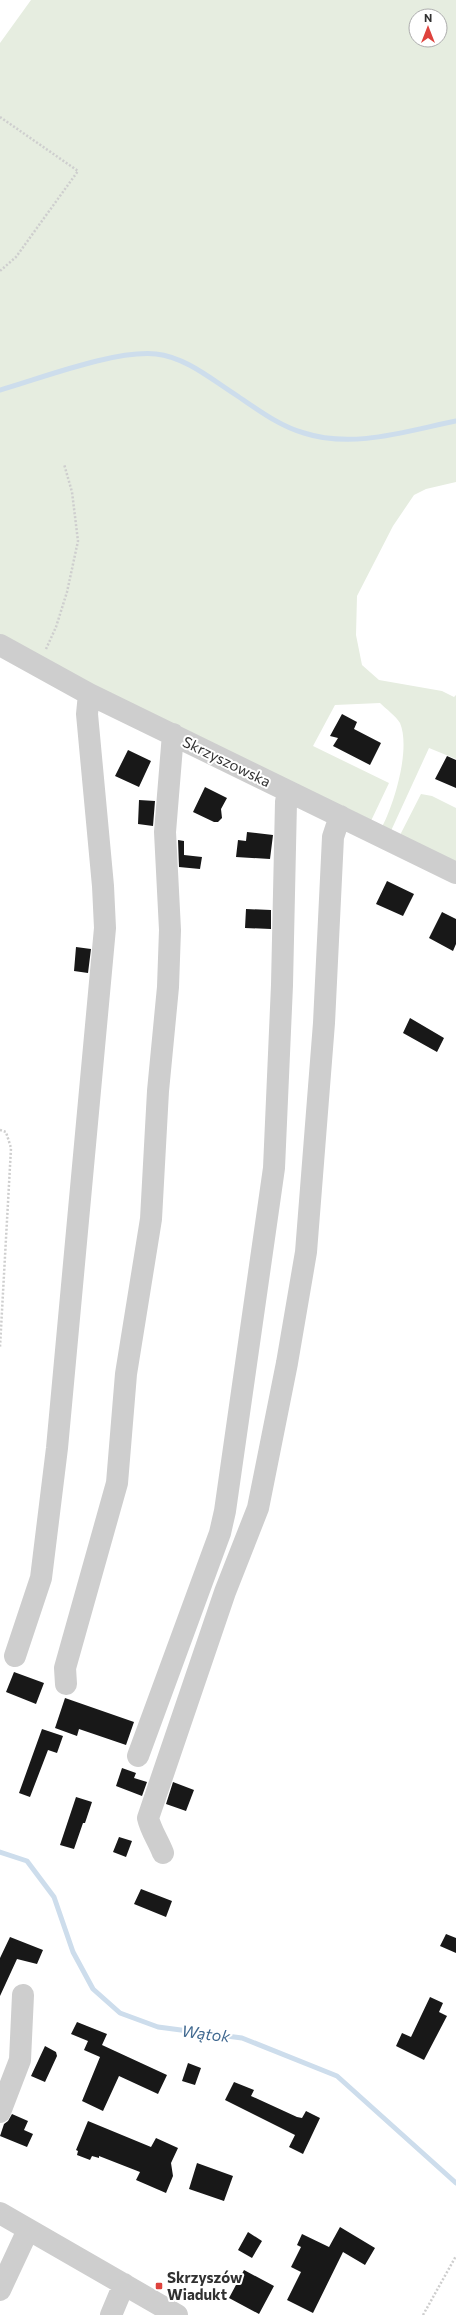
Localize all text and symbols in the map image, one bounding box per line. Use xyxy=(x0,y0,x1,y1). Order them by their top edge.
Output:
north arrow xyxy=(408,8,448,48)
text: N xyxy=(424,11,432,24)
street label: Skrzyszowska xyxy=(180,732,274,790)
water label: Wątok xyxy=(181,2021,232,2045)
place label: Skrzyszów Wiadukt xyxy=(167,2268,243,2303)
marker: Skrzyszów Wiadukt xyxy=(154,2281,164,2291)

